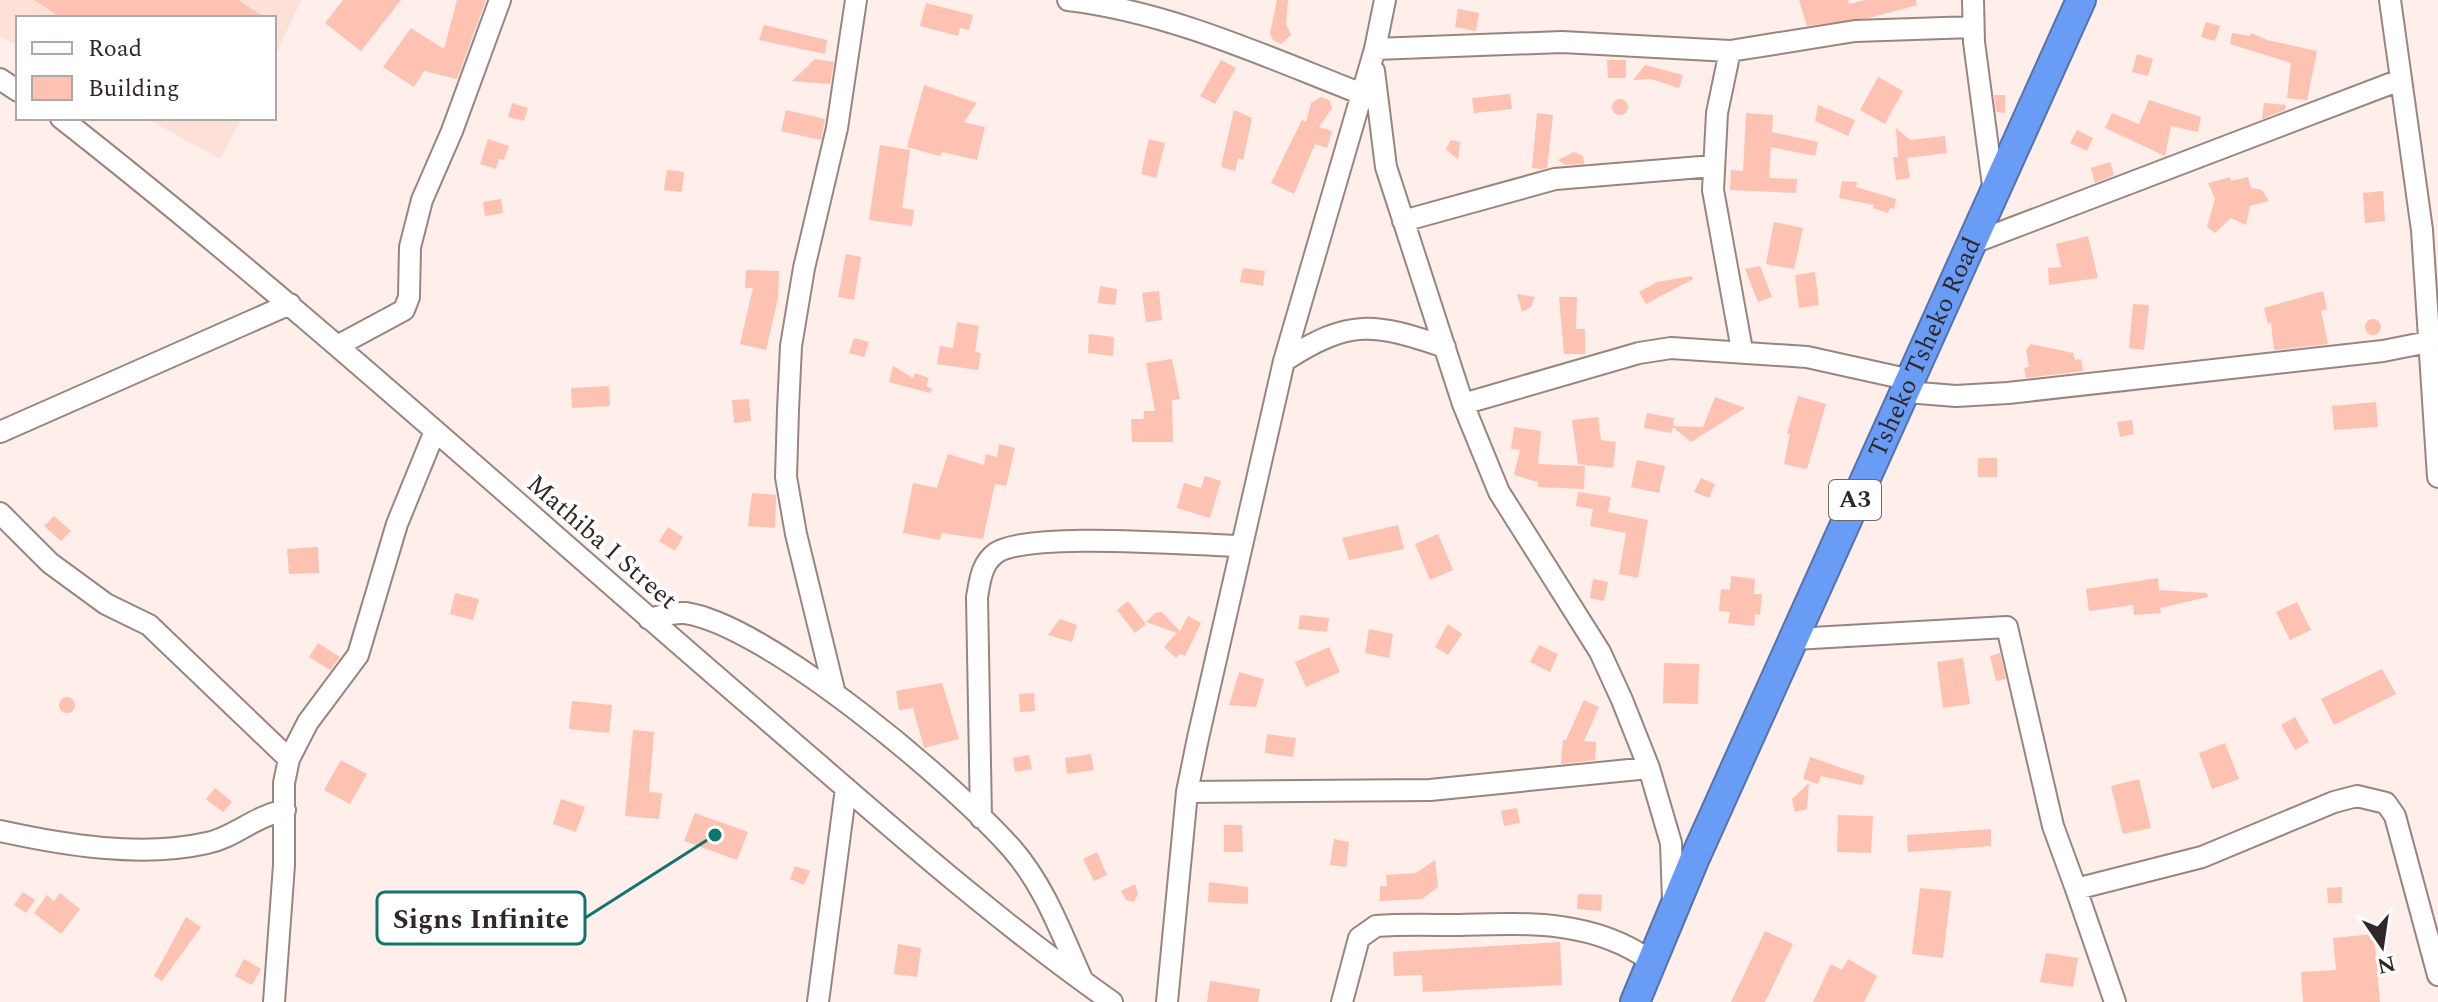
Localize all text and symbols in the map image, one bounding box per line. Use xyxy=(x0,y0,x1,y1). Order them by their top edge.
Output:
legend xyxy=(16,16,276,120)
text: Road xyxy=(88,31,142,67)
text: Building xyxy=(88,71,180,107)
street label: Tsheko Tsheko Road xyxy=(1858,231,1992,464)
street label: Mathiba I Street xyxy=(518,465,686,619)
road number: A3 xyxy=(1829,480,1881,520)
callout: Signs Infinite xyxy=(377,892,585,944)
text: Signs Infinite xyxy=(393,898,569,941)
north arrow xyxy=(2342,906,2422,986)
text: N xyxy=(2374,946,2399,982)

